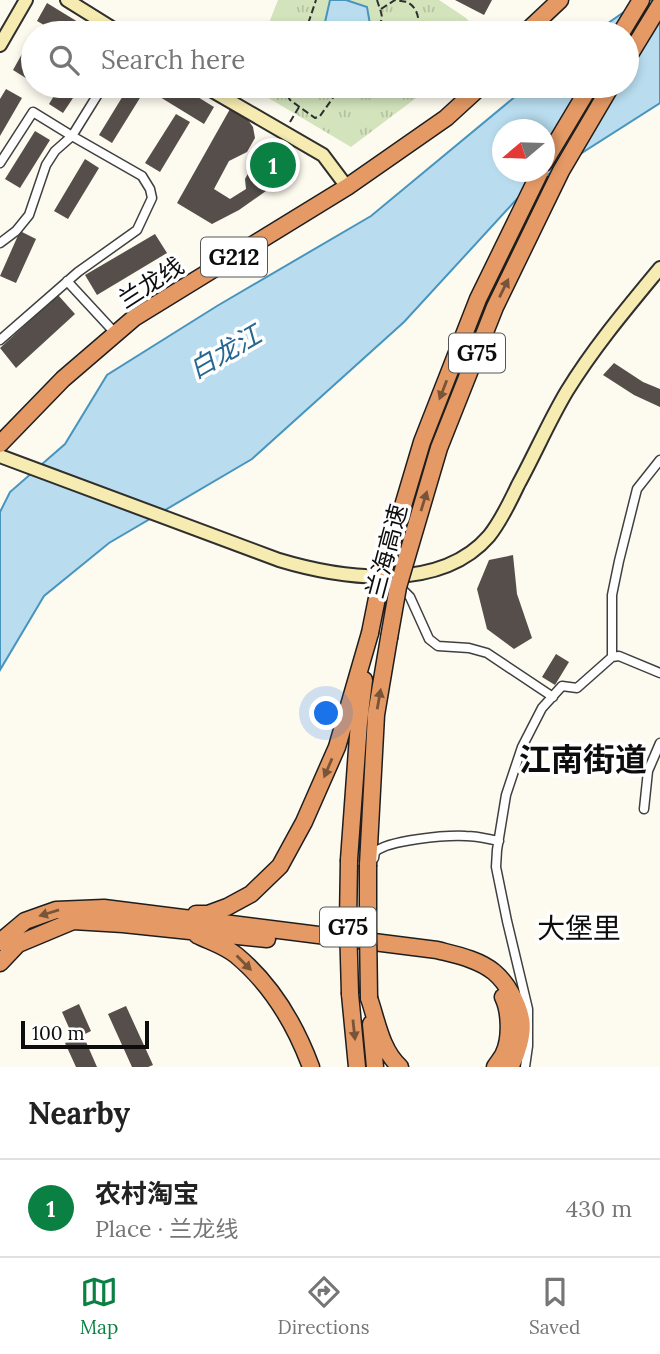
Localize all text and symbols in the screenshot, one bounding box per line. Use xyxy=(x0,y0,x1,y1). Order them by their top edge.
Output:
search box xyxy=(21,21,639,98)
icon: search xyxy=(45,41,83,79)
text: Search here xyxy=(101,43,245,76)
north arrow xyxy=(492,119,555,182)
pin: 1 xyxy=(250,139,296,191)
road number: G212 xyxy=(201,238,267,276)
street label: 兰龙线 xyxy=(112,250,189,315)
one-way arrow xyxy=(498,278,509,298)
water label: 白龙江 xyxy=(183,316,269,385)
road number: G75 xyxy=(449,334,505,372)
one-way arrow xyxy=(437,380,448,401)
one-way arrow xyxy=(419,490,429,511)
street label: 兰海高速 xyxy=(359,500,414,601)
one-way arrow xyxy=(374,688,385,710)
your location xyxy=(309,696,343,730)
district label: 江南街道 xyxy=(519,739,647,780)
one-way arrow xyxy=(322,757,333,778)
one-way arrow xyxy=(38,908,60,919)
road number: G75 xyxy=(320,908,376,946)
district label: 大堡里 xyxy=(537,910,621,946)
one-way arrow xyxy=(235,955,252,971)
scale bar xyxy=(21,1018,149,1050)
one-way arrow xyxy=(349,1020,360,1042)
text: 100 m xyxy=(32,1021,85,1045)
text: Nearby xyxy=(28,1094,130,1132)
text: 农村淘宝 xyxy=(95,1177,199,1210)
text: 1 xyxy=(46,1194,56,1223)
text: 430 m xyxy=(566,1194,632,1223)
text: Place · 兰龙线 xyxy=(95,1214,238,1243)
tab: Map xyxy=(80,1273,118,1339)
tab: Directions xyxy=(278,1273,370,1339)
tab: Saved xyxy=(529,1273,580,1339)

